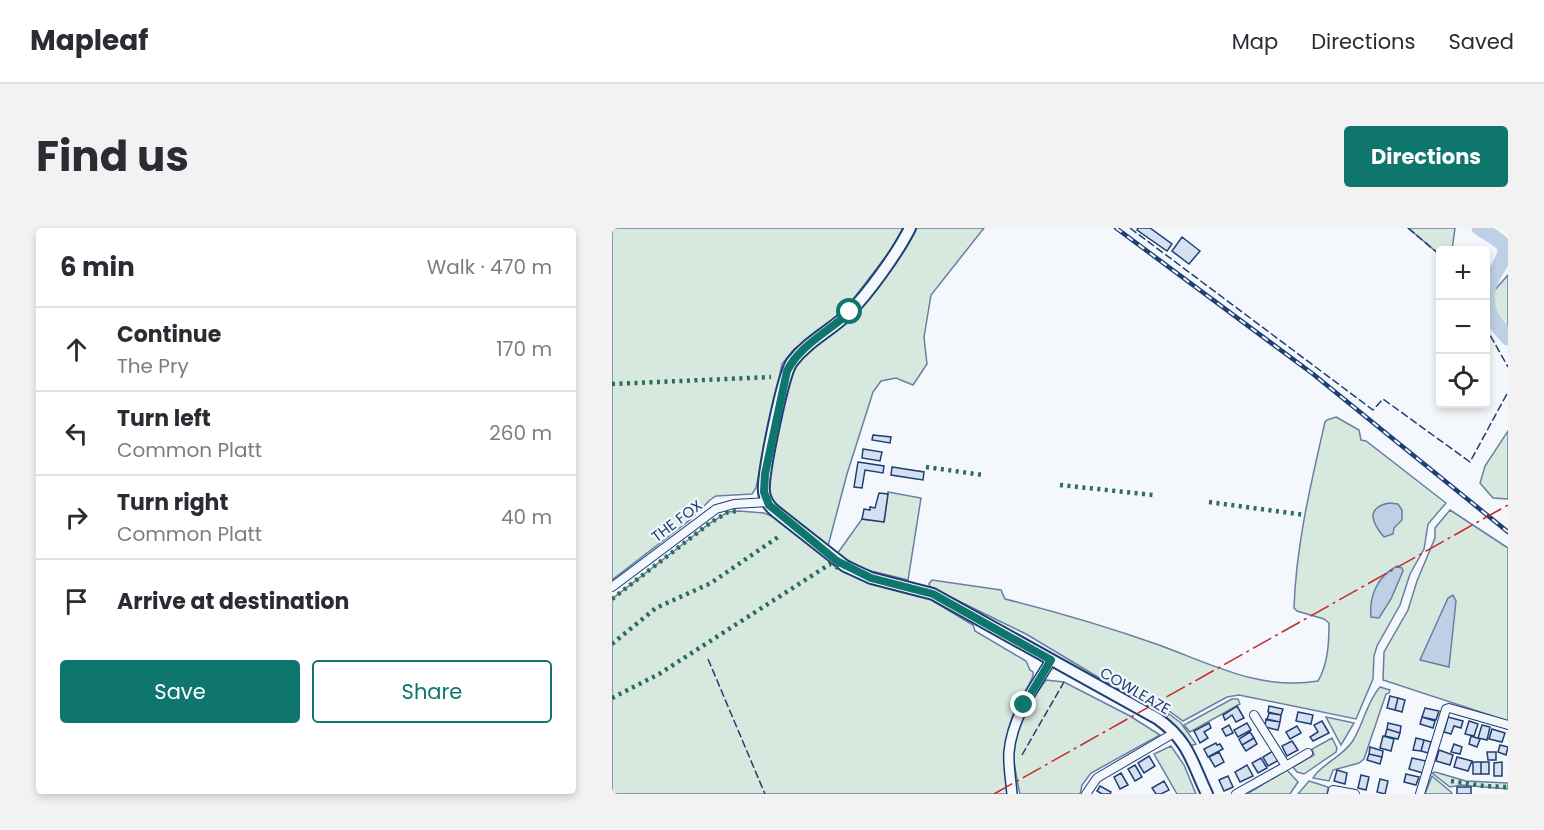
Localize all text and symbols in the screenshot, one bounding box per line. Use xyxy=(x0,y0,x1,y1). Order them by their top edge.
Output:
text: Mapleaf xyxy=(30,21,148,60)
text: Map xyxy=(1232,27,1278,56)
text: Directions xyxy=(1311,27,1415,56)
text: Saved xyxy=(1448,27,1514,56)
button: Directions xyxy=(1344,126,1508,187)
text: Find us xyxy=(36,127,189,186)
map controls xyxy=(1436,246,1490,408)
button: + xyxy=(1436,246,1490,300)
text: 6 min xyxy=(60,249,135,285)
text: Walk · 470 m xyxy=(427,253,552,281)
route start xyxy=(836,298,862,324)
button: − xyxy=(1436,300,1490,354)
text: Continue xyxy=(117,319,221,350)
icon: ahead xyxy=(60,333,93,366)
text: 170 m xyxy=(496,335,552,363)
text: The Pry xyxy=(117,352,189,380)
button: locate xyxy=(1436,354,1490,408)
text: Turn left xyxy=(117,403,211,434)
icon: left xyxy=(60,417,93,450)
text: 260 m xyxy=(489,419,552,447)
text: Common Platt xyxy=(117,436,262,464)
text: Turn right xyxy=(117,487,228,518)
street label: THE FOX xyxy=(647,494,707,547)
icon: right xyxy=(60,501,93,534)
text: 40 m xyxy=(501,503,552,531)
text: Common Platt xyxy=(117,520,262,548)
icon: arrive xyxy=(60,585,93,618)
text: Arrive at destination xyxy=(117,586,349,617)
button: Save xyxy=(60,660,300,723)
button: Share xyxy=(312,660,552,723)
street label: COWLEAZE xyxy=(1096,662,1174,719)
route end xyxy=(1010,691,1036,717)

